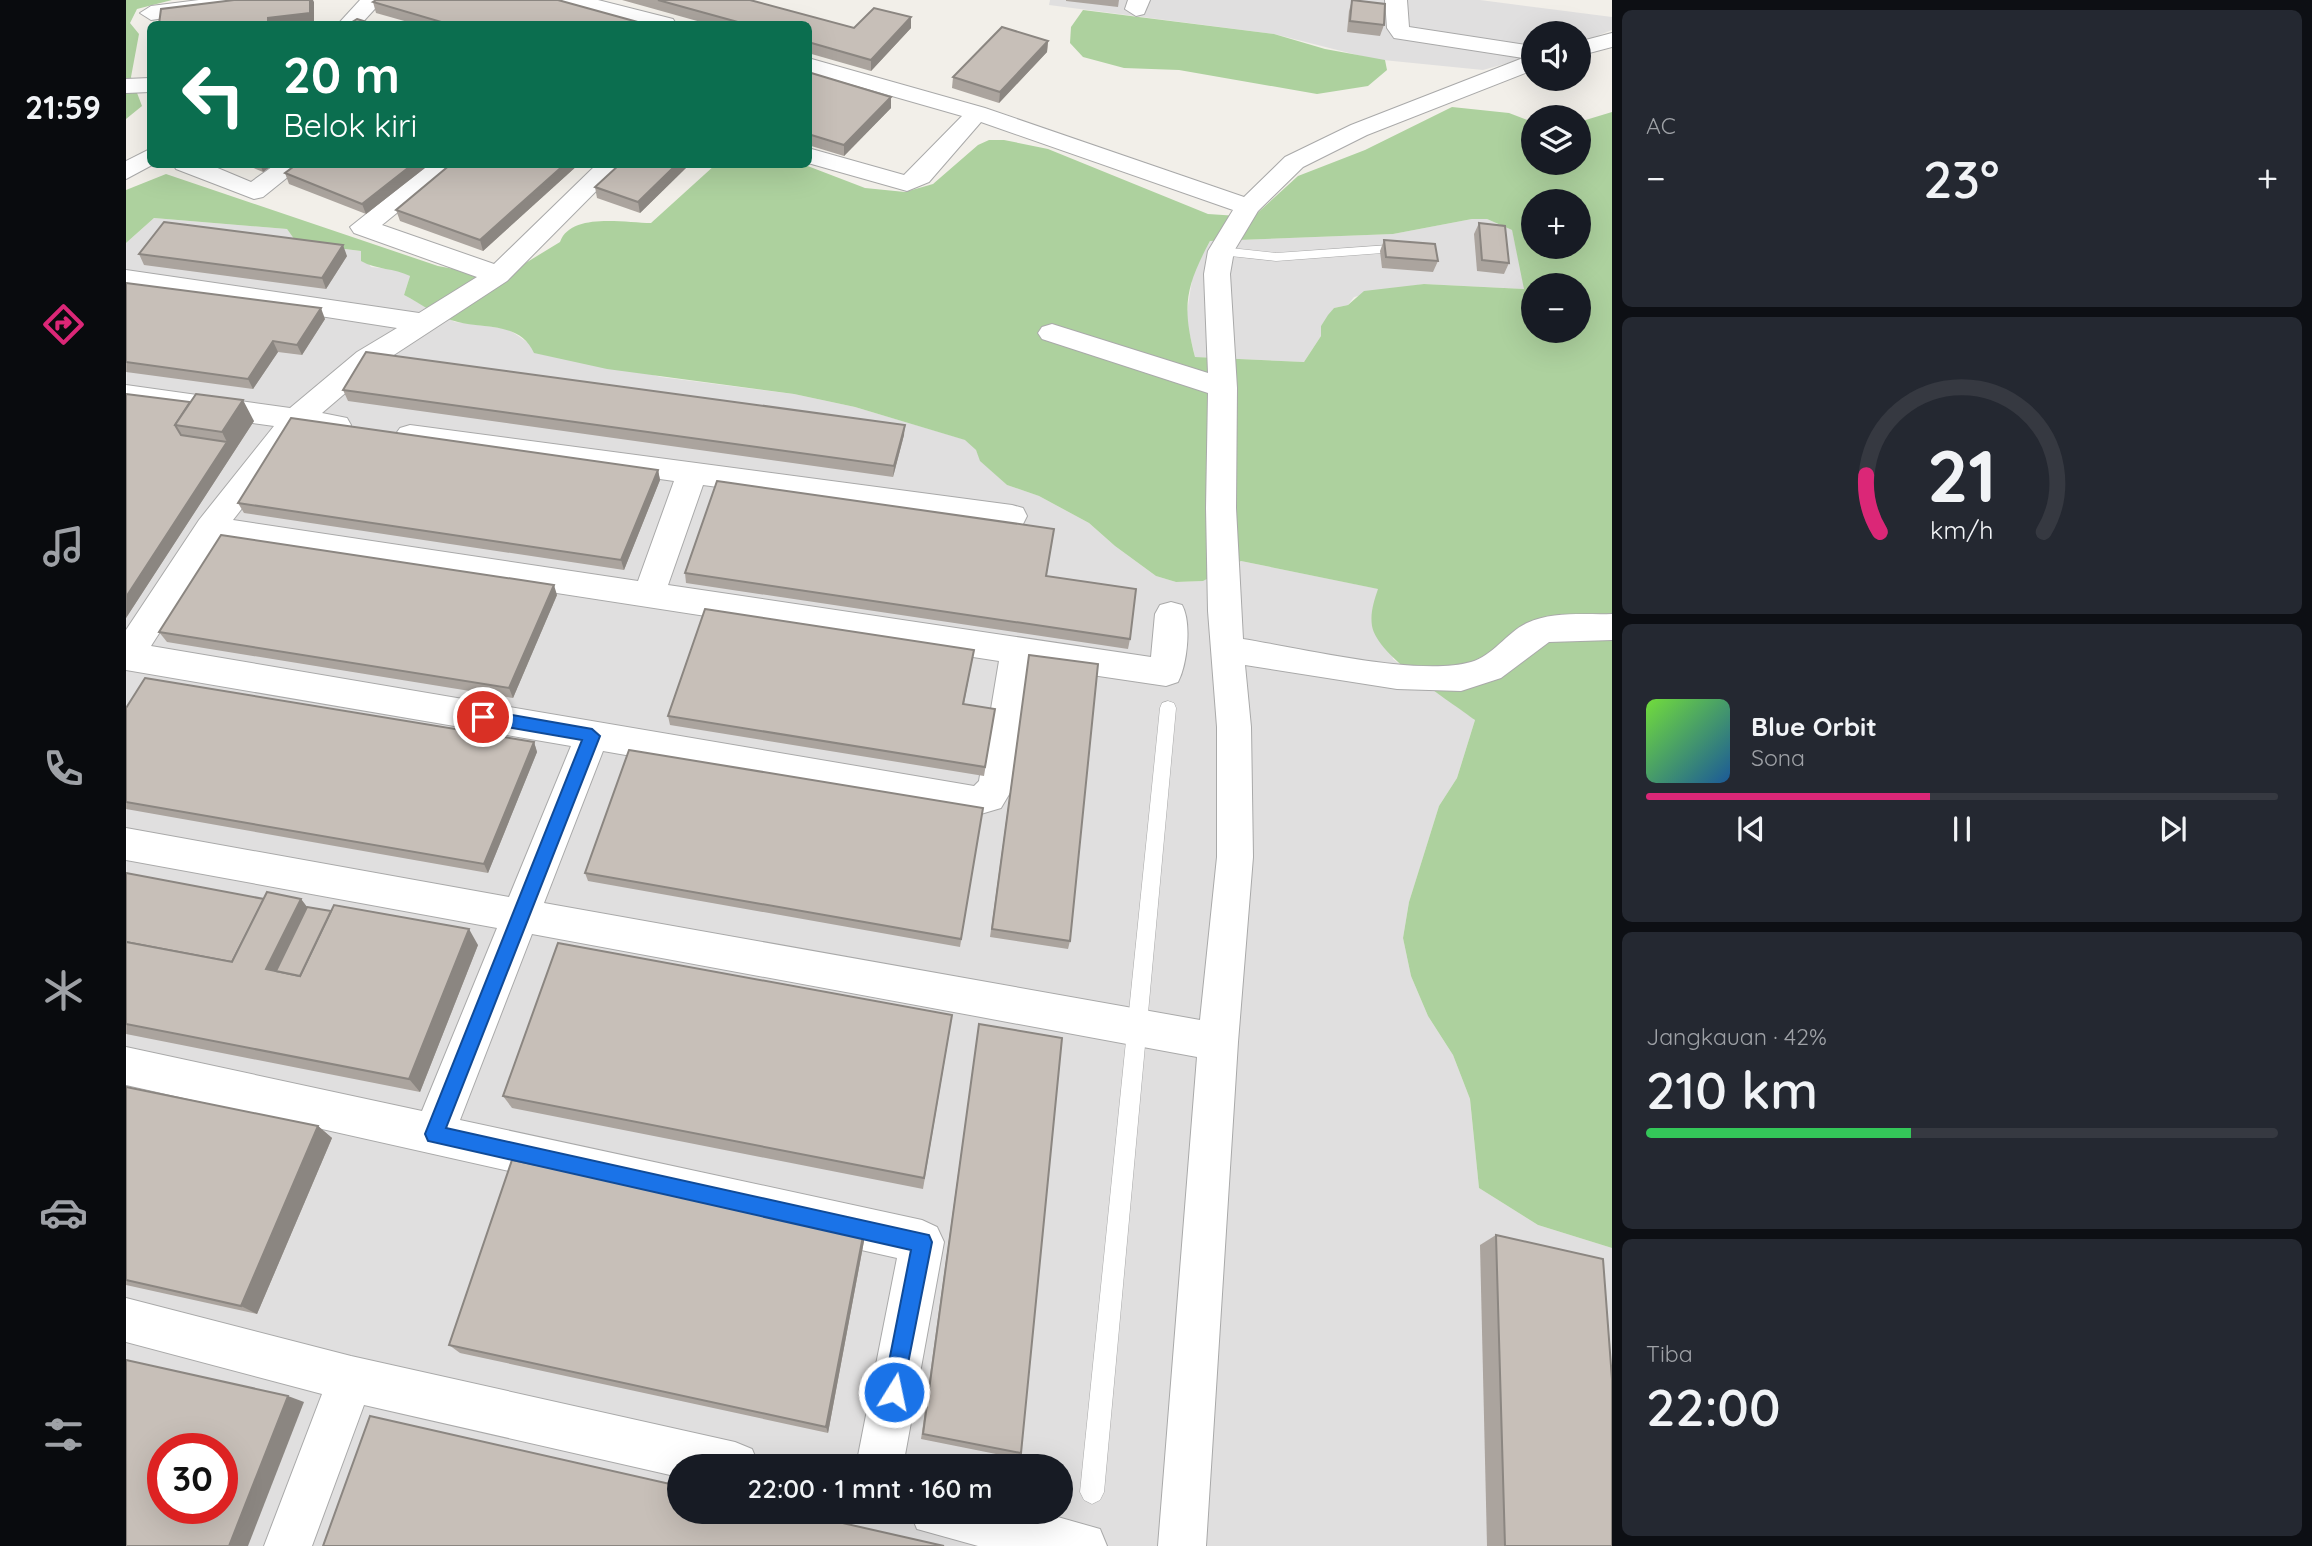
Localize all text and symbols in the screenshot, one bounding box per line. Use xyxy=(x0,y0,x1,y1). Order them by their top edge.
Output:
map controls xyxy=(1521,21,1591,343)
button: sound xyxy=(1521,21,1591,91)
text: 20 m xyxy=(283,44,400,105)
icon: left xyxy=(168,49,259,140)
text: 21:59 xyxy=(25,87,101,127)
text: Belok kiri xyxy=(283,105,417,145)
button: layers xyxy=(1521,105,1591,175)
text: AC xyxy=(1646,111,1676,140)
text: 23° xyxy=(1923,146,1999,211)
text: − xyxy=(1646,154,1666,202)
text: + xyxy=(2257,154,2278,202)
button: + xyxy=(1521,189,1591,259)
button: − xyxy=(1521,273,1591,343)
icon: directions xyxy=(39,300,88,349)
text: 21 xyxy=(1927,429,1997,520)
text: km/h xyxy=(1930,514,1994,545)
icon: music xyxy=(39,522,88,571)
pin xyxy=(453,687,513,747)
icon: arrive xyxy=(464,698,502,736)
text: Blue Orbit xyxy=(1751,710,1877,743)
text: Sona xyxy=(1751,743,1805,772)
icon: phone xyxy=(39,744,88,793)
icon: previous xyxy=(1732,810,1770,848)
icon: pause xyxy=(1943,810,1981,848)
icon: next xyxy=(2154,810,2192,848)
icon: climate xyxy=(39,966,88,1015)
text: Jangkauan · 42% xyxy=(1646,1022,1827,1051)
text: 210 km xyxy=(1646,1057,1818,1122)
icon: car xyxy=(39,1188,88,1237)
text: Tiba xyxy=(1646,1339,1693,1368)
position arrow xyxy=(857,1355,931,1429)
text: 22:00 xyxy=(1646,1374,1781,1439)
icon: filters xyxy=(39,1410,88,1459)
speed limit sign: 30 xyxy=(147,1433,238,1524)
text: 22:00 · 1 mnt · 160 m xyxy=(748,1472,992,1505)

